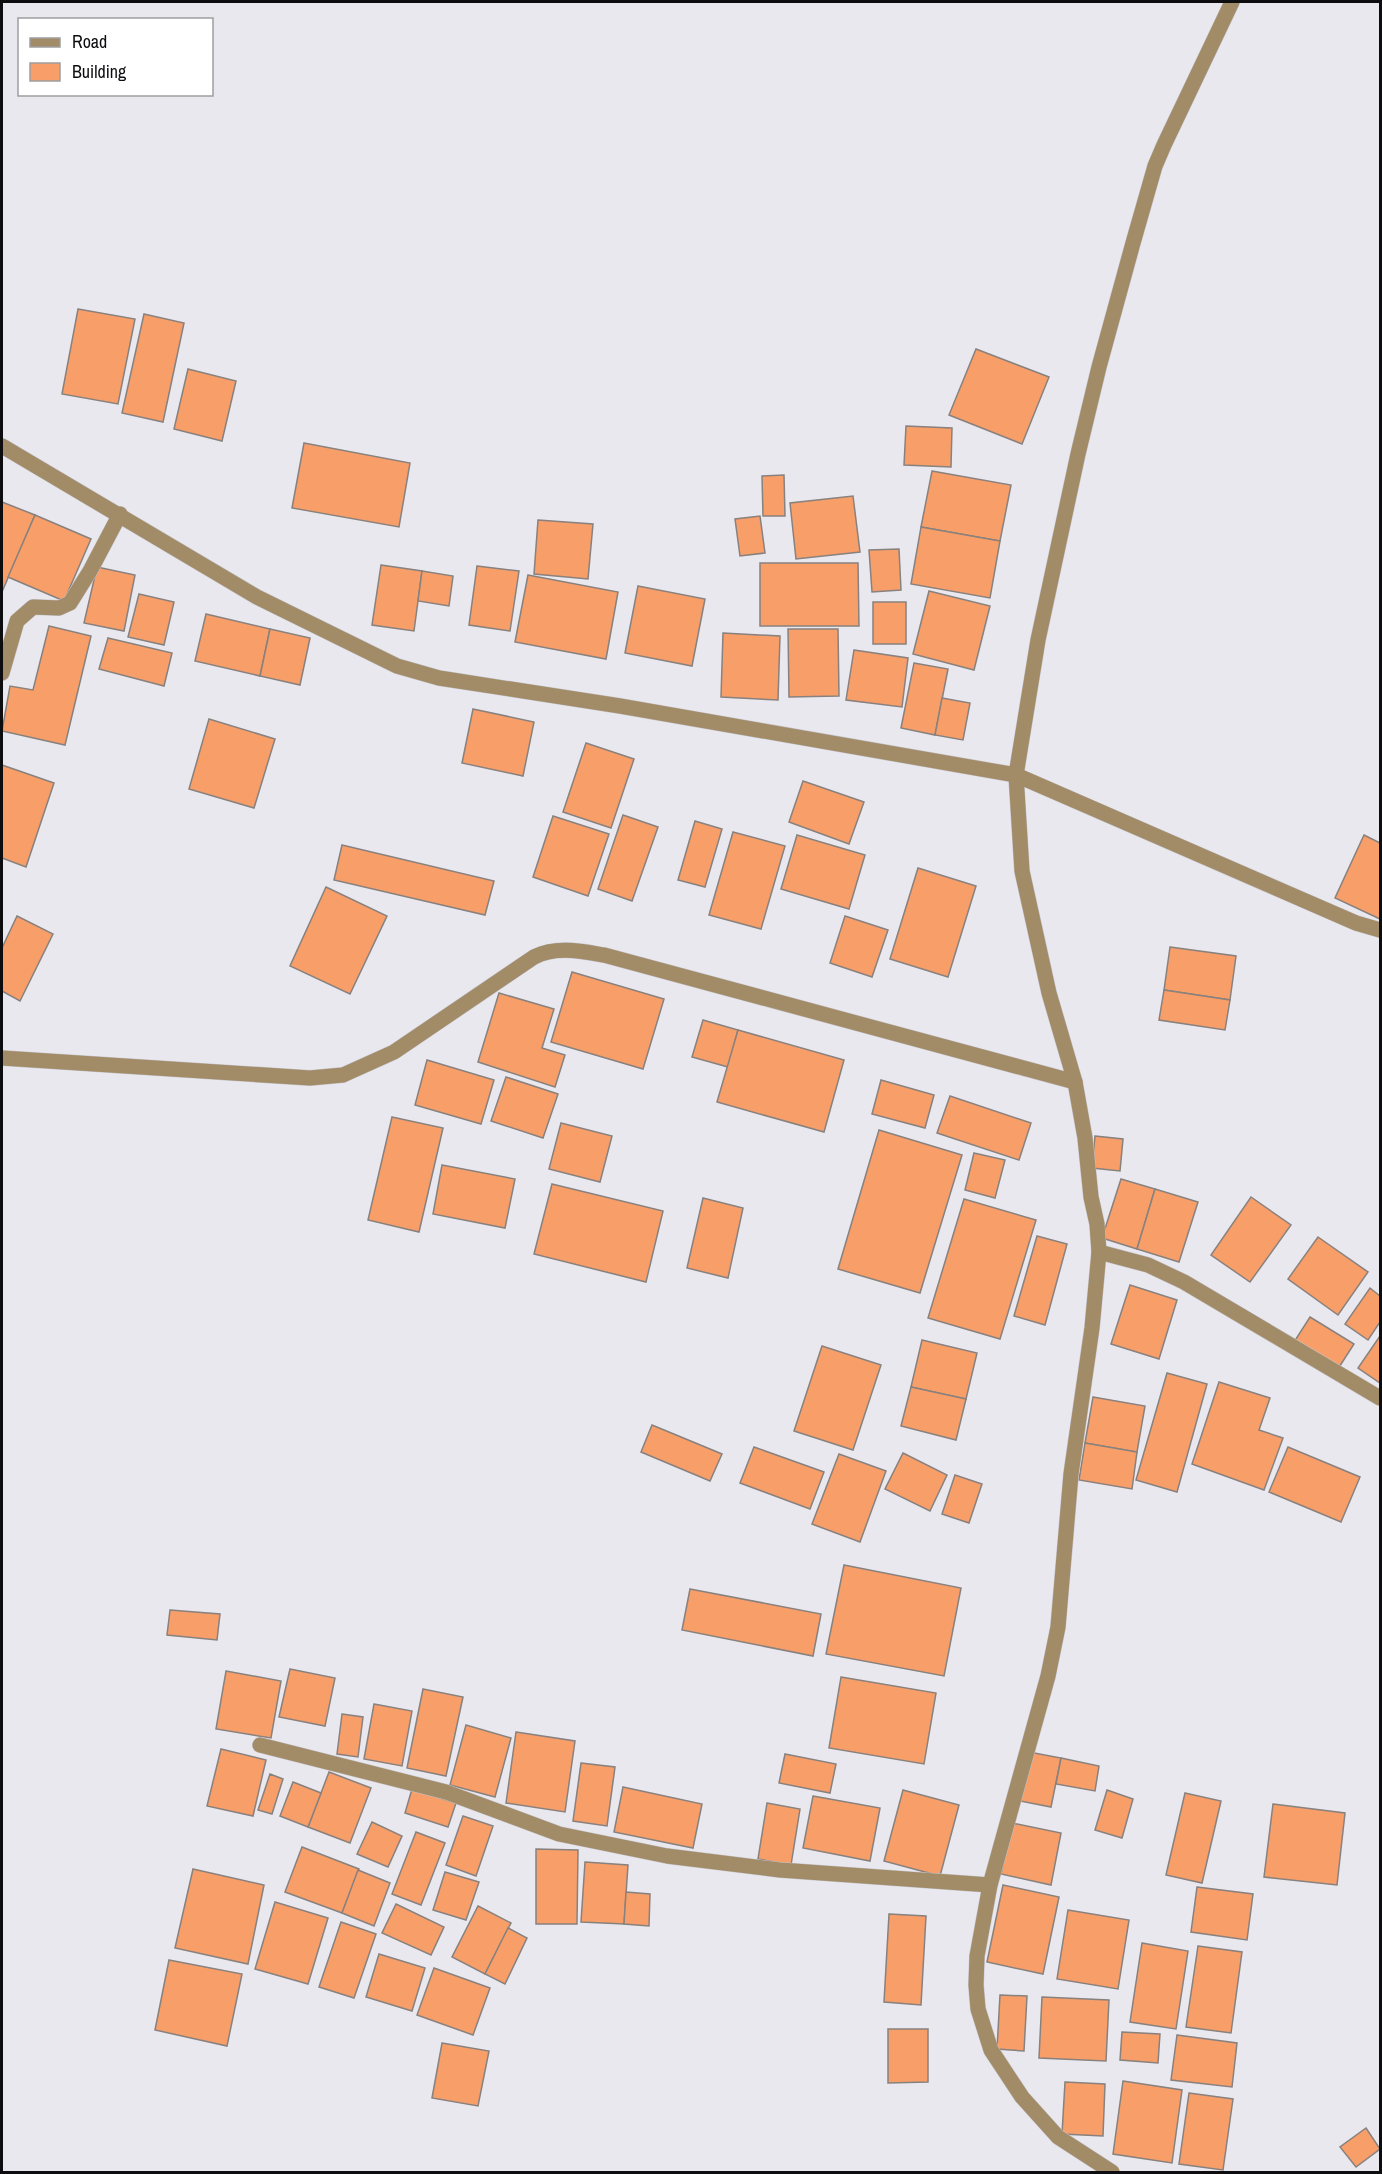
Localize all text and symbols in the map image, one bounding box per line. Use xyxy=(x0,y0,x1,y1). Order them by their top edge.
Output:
legend xyxy=(18,18,213,96)
text: Road xyxy=(72,29,107,54)
text: Building xyxy=(72,59,127,84)

